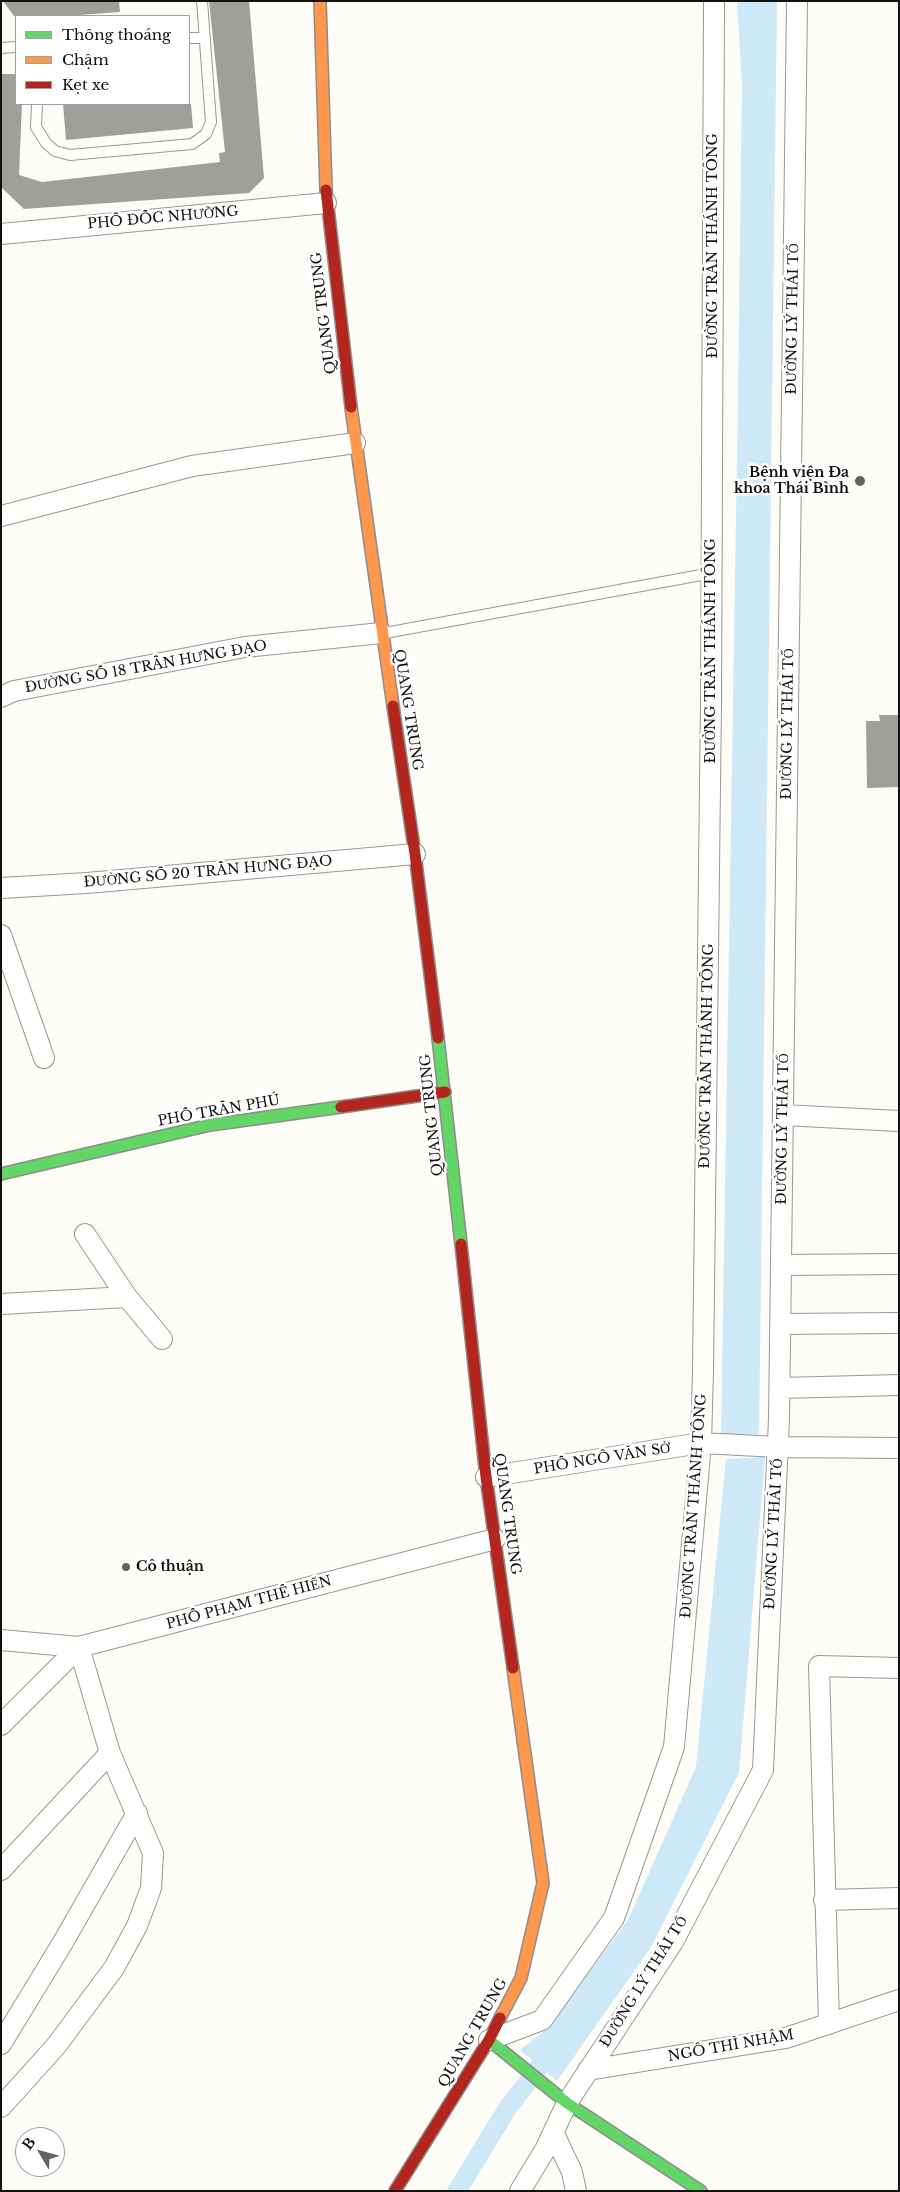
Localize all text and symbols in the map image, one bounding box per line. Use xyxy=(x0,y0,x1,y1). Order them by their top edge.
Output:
legend xyxy=(15,15,190,105)
text: Thông thoáng xyxy=(62,25,171,44)
text: Chậm xyxy=(62,50,109,69)
text: Kẹt xe xyxy=(62,75,109,94)
street label: ĐƯỜNG TRẦN THÁNH TÔNG xyxy=(705,133,721,359)
street label: PHỐ ĐỐC NHƯỠNG xyxy=(87,203,239,233)
street label: ĐƯỜNG LÝ THÁI TỔ xyxy=(783,243,803,395)
street label: QUANG TRUNG xyxy=(308,251,340,375)
place label: Bệnh viện Đa khoa Thái Bình xyxy=(734,465,849,498)
marker: Bệnh viện Đa khoa Thái Bình xyxy=(853,474,867,488)
street label: ĐƯỜNG TRẦN THÁNH TÔNG xyxy=(703,538,719,764)
street label: ĐƯỜNG SỐ 18 TRẦN HƯNG ĐẠO xyxy=(24,637,268,697)
street label: QUANG TRUNG xyxy=(390,648,426,772)
street label: ĐƯỜNG LÝ THÁI TỔ xyxy=(778,648,798,800)
street label: ĐƯỜNG SỐ 20 TRẦN HƯNG ĐẠO xyxy=(83,853,333,891)
street label: ĐƯỜNG TRẦN THÁNH TÔNG xyxy=(697,943,717,1169)
street label: QUANG TRUNG xyxy=(417,1053,447,1177)
street label: ĐƯỜNG LÝ THÁI TỔ xyxy=(773,1053,793,1205)
street label: PHỐ TRẦN PHÚ xyxy=(156,1092,282,1130)
street label: ĐƯỜNG TRẦN THÁNH TÔNG xyxy=(678,1393,710,1619)
street label: PHỐ NGÔ VĂN SỞ xyxy=(533,1440,671,1478)
street label: QUANG TRUNG xyxy=(490,1452,524,1576)
street label: ĐƯỜNG LÝ THÁI TỔ xyxy=(762,1458,786,1610)
place label: Cô thuận xyxy=(136,1559,204,1575)
marker: Cô thuận xyxy=(120,1561,132,1573)
street label: PHỐ PHẠM THẾ HIỂN xyxy=(164,1573,334,1633)
street label: ĐƯỜNG LÝ THÁI TỔ xyxy=(597,1913,691,2051)
street label: QUANG TRUNG xyxy=(435,1976,511,2090)
street label: NGÔ THÌ NHẬM xyxy=(667,2027,795,2065)
north arrow xyxy=(15,2127,65,2177)
text: B xyxy=(18,2134,39,2153)

